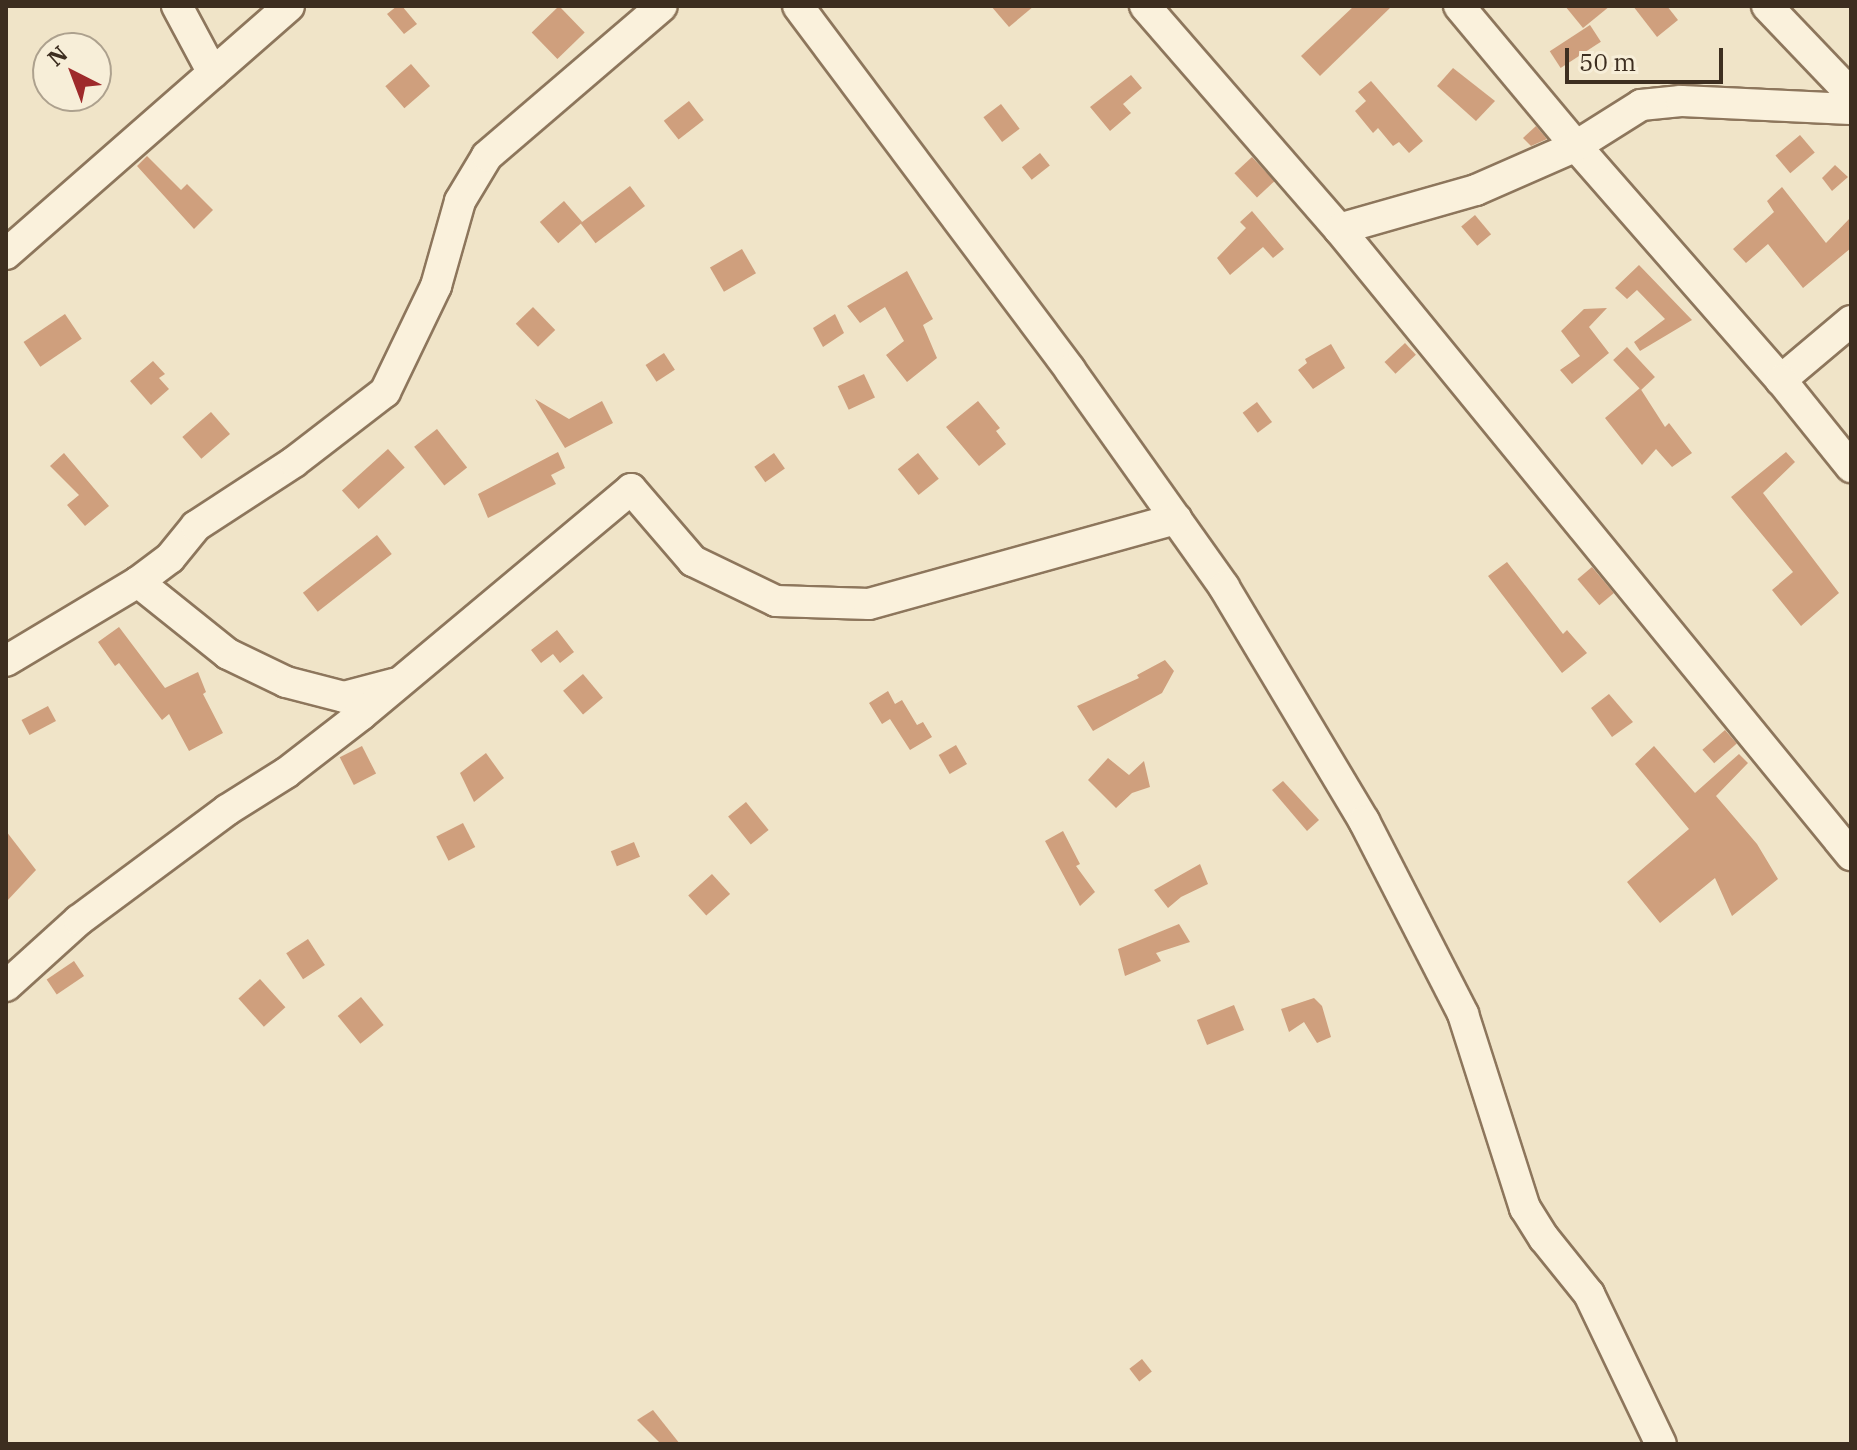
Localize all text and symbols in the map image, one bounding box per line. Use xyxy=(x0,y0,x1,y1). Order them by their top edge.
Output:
north arrow xyxy=(32,32,112,112)
scale bar xyxy=(1569,32,1727,82)
text: N xyxy=(41,39,73,72)
text: 50 m xyxy=(1579,46,1636,78)

